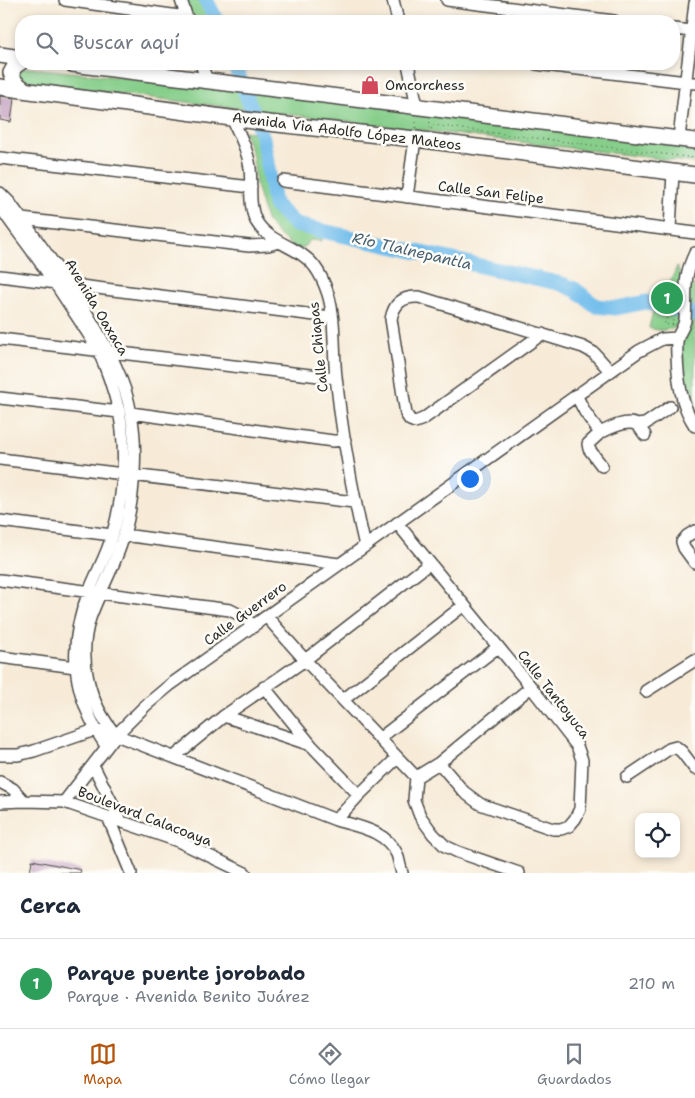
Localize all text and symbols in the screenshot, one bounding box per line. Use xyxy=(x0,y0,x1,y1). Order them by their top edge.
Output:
search box xyxy=(15,15,680,70)
icon: search xyxy=(33,29,61,57)
text: Buscar aquí xyxy=(73,30,179,55)
shop icon: Omcorchess xyxy=(359,74,381,96)
place label: Omcorchess xyxy=(385,76,465,94)
street label: Avenida Via Adolfo López Mateos xyxy=(231,108,463,154)
street label: Calle San Felipe xyxy=(437,177,545,207)
water label: Río Tlalnepantla xyxy=(350,228,474,274)
street label: Avenida Oaxaca xyxy=(61,255,133,359)
pin: 1 xyxy=(651,279,683,317)
street label: Calle Chiapas xyxy=(304,301,332,393)
your location xyxy=(457,466,483,492)
street label: Calle Guerrero xyxy=(200,577,290,649)
street label: Calle Tantoyuca xyxy=(514,646,594,742)
street label: Boulevard Calacoaya xyxy=(75,782,215,850)
map controls xyxy=(635,813,680,858)
button: locate xyxy=(635,813,680,858)
text: Cerca xyxy=(20,892,81,920)
text: Parque puente jorobado xyxy=(67,961,305,986)
text: 1 xyxy=(32,973,40,994)
text: 210 m xyxy=(628,973,675,994)
text: Parque · Avenida Benito Juárez xyxy=(67,986,310,1007)
tab: Mapa xyxy=(83,1040,122,1088)
tab: Cómo llegar xyxy=(289,1040,370,1088)
tab: Guardados xyxy=(537,1040,612,1088)

